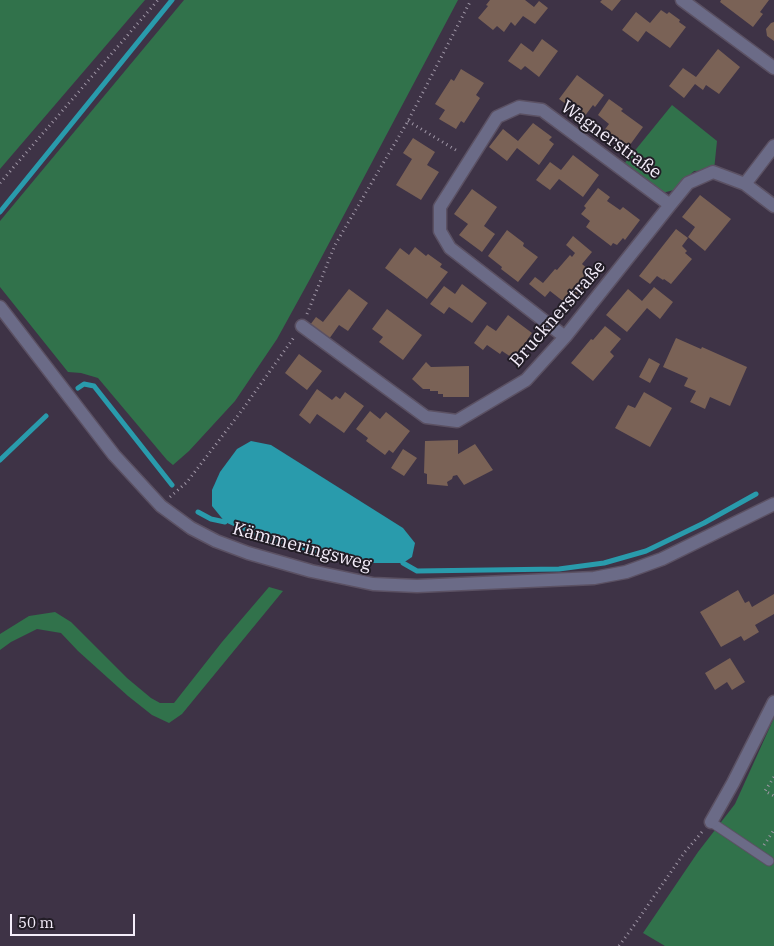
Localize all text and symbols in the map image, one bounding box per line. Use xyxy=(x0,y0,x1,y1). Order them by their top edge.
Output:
street label: Wagnerstraße xyxy=(557,96,665,184)
street label: Brucknerstraße xyxy=(506,256,610,372)
street label: Kämmeringsweg xyxy=(230,518,374,576)
scale bar xyxy=(12,904,138,936)
text: 50 m xyxy=(18,913,54,932)

